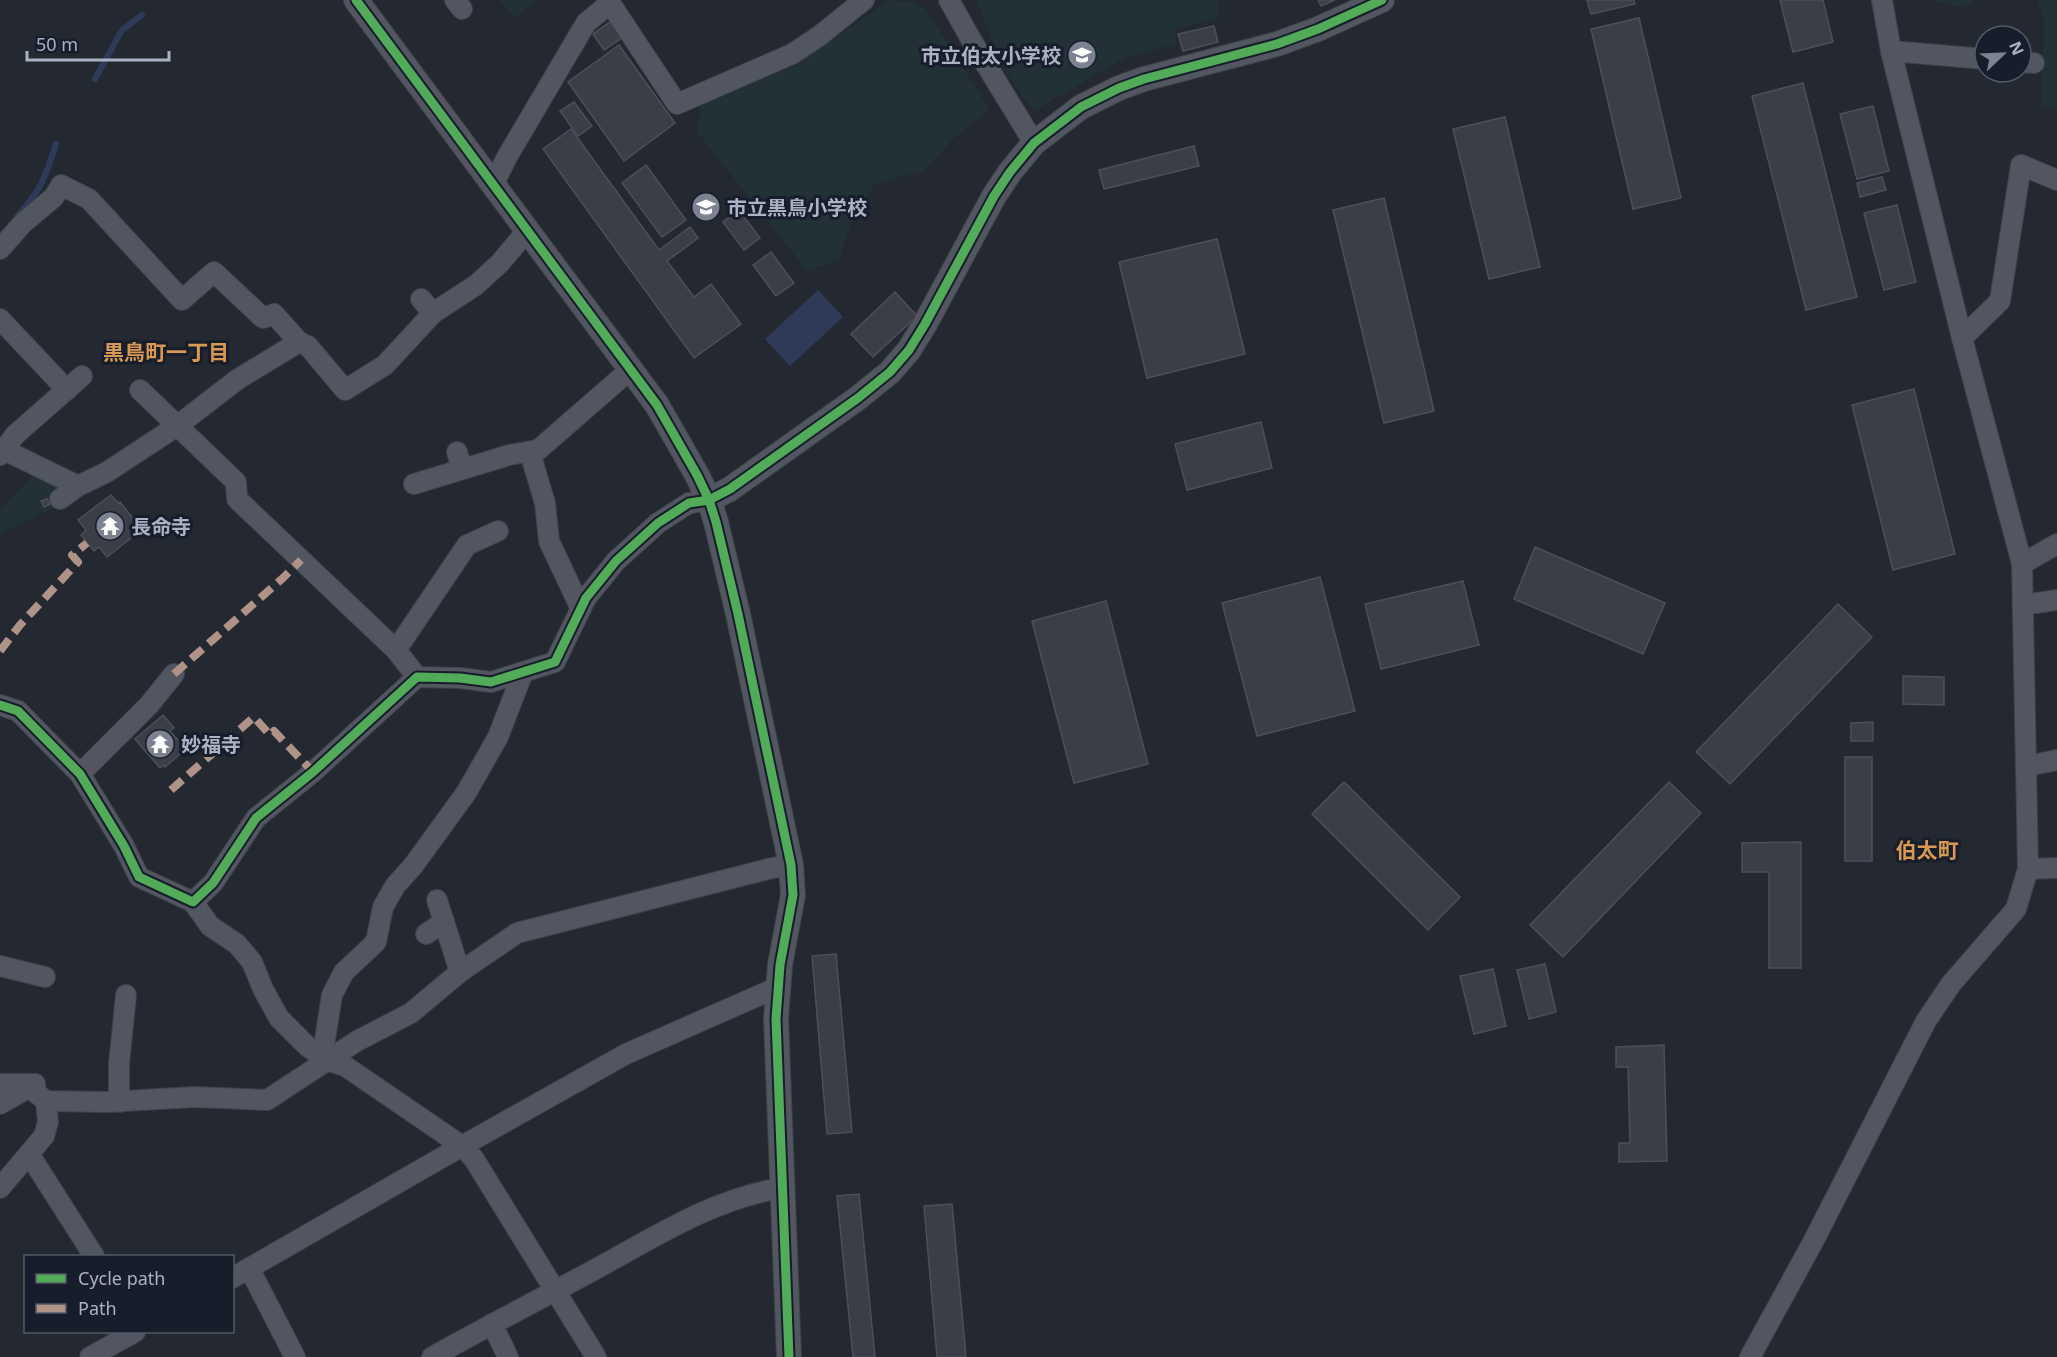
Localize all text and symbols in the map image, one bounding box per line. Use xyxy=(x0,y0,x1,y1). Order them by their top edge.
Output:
scale bar xyxy=(27,24,170,62)
north arrow xyxy=(1973,24,2033,84)
text: 50 m xyxy=(36,32,78,56)
text: N xyxy=(2004,38,2029,58)
school or university icon: 市立伯太小学校 xyxy=(1066,39,1098,71)
place label: 市立伯太小学校 xyxy=(921,42,1061,69)
school or university icon: 市立黒鳥小学校 xyxy=(690,191,722,223)
place label: 市立黒鳥小学校 xyxy=(727,194,867,221)
district label: 黒鳥町一丁目 xyxy=(103,338,229,366)
temple icon: 長命寺 xyxy=(94,510,126,542)
place label: 長命寺 xyxy=(131,513,191,540)
temple icon: 妙福寺 xyxy=(144,728,176,760)
place label: 妙福寺 xyxy=(181,731,241,758)
district label: 伯太町 xyxy=(1896,836,1959,864)
legend xyxy=(24,1255,234,1333)
text: Cycle path xyxy=(78,1266,165,1290)
text: Path xyxy=(78,1296,117,1320)

